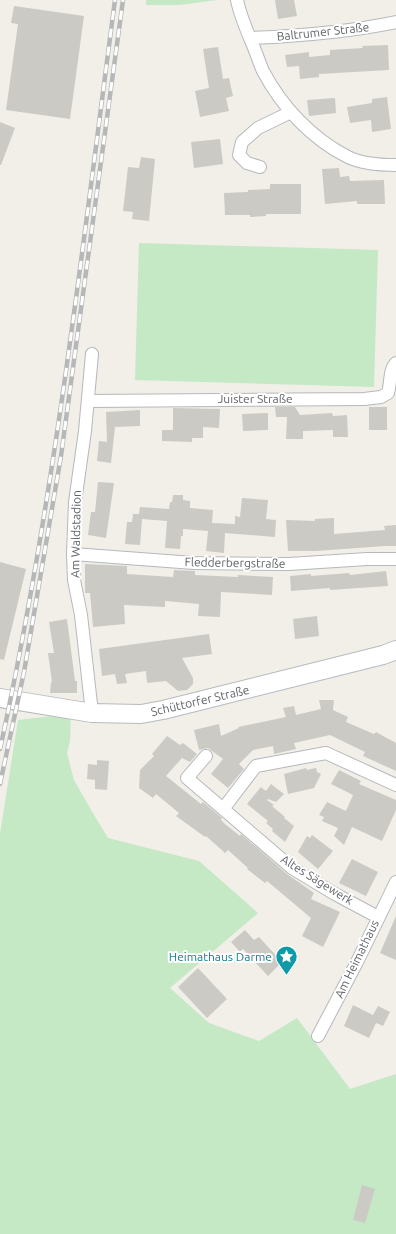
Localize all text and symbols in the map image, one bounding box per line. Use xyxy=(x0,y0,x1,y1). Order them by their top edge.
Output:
street label: Baltrumer Straße xyxy=(276,20,370,43)
street label: Juister Straße xyxy=(217,392,293,405)
street label: Am Waldstadion xyxy=(68,490,83,578)
street label: Fledderbergstraße xyxy=(184,555,286,570)
street label: Schüttorfer Straße xyxy=(149,683,250,718)
street label: Altes Sägewerk xyxy=(279,852,356,907)
street label: Am Heimathaus xyxy=(332,918,381,1000)
place icon: Heimathaus Darme xyxy=(274,944,300,977)
place label: Heimathaus Darme xyxy=(169,950,272,963)

